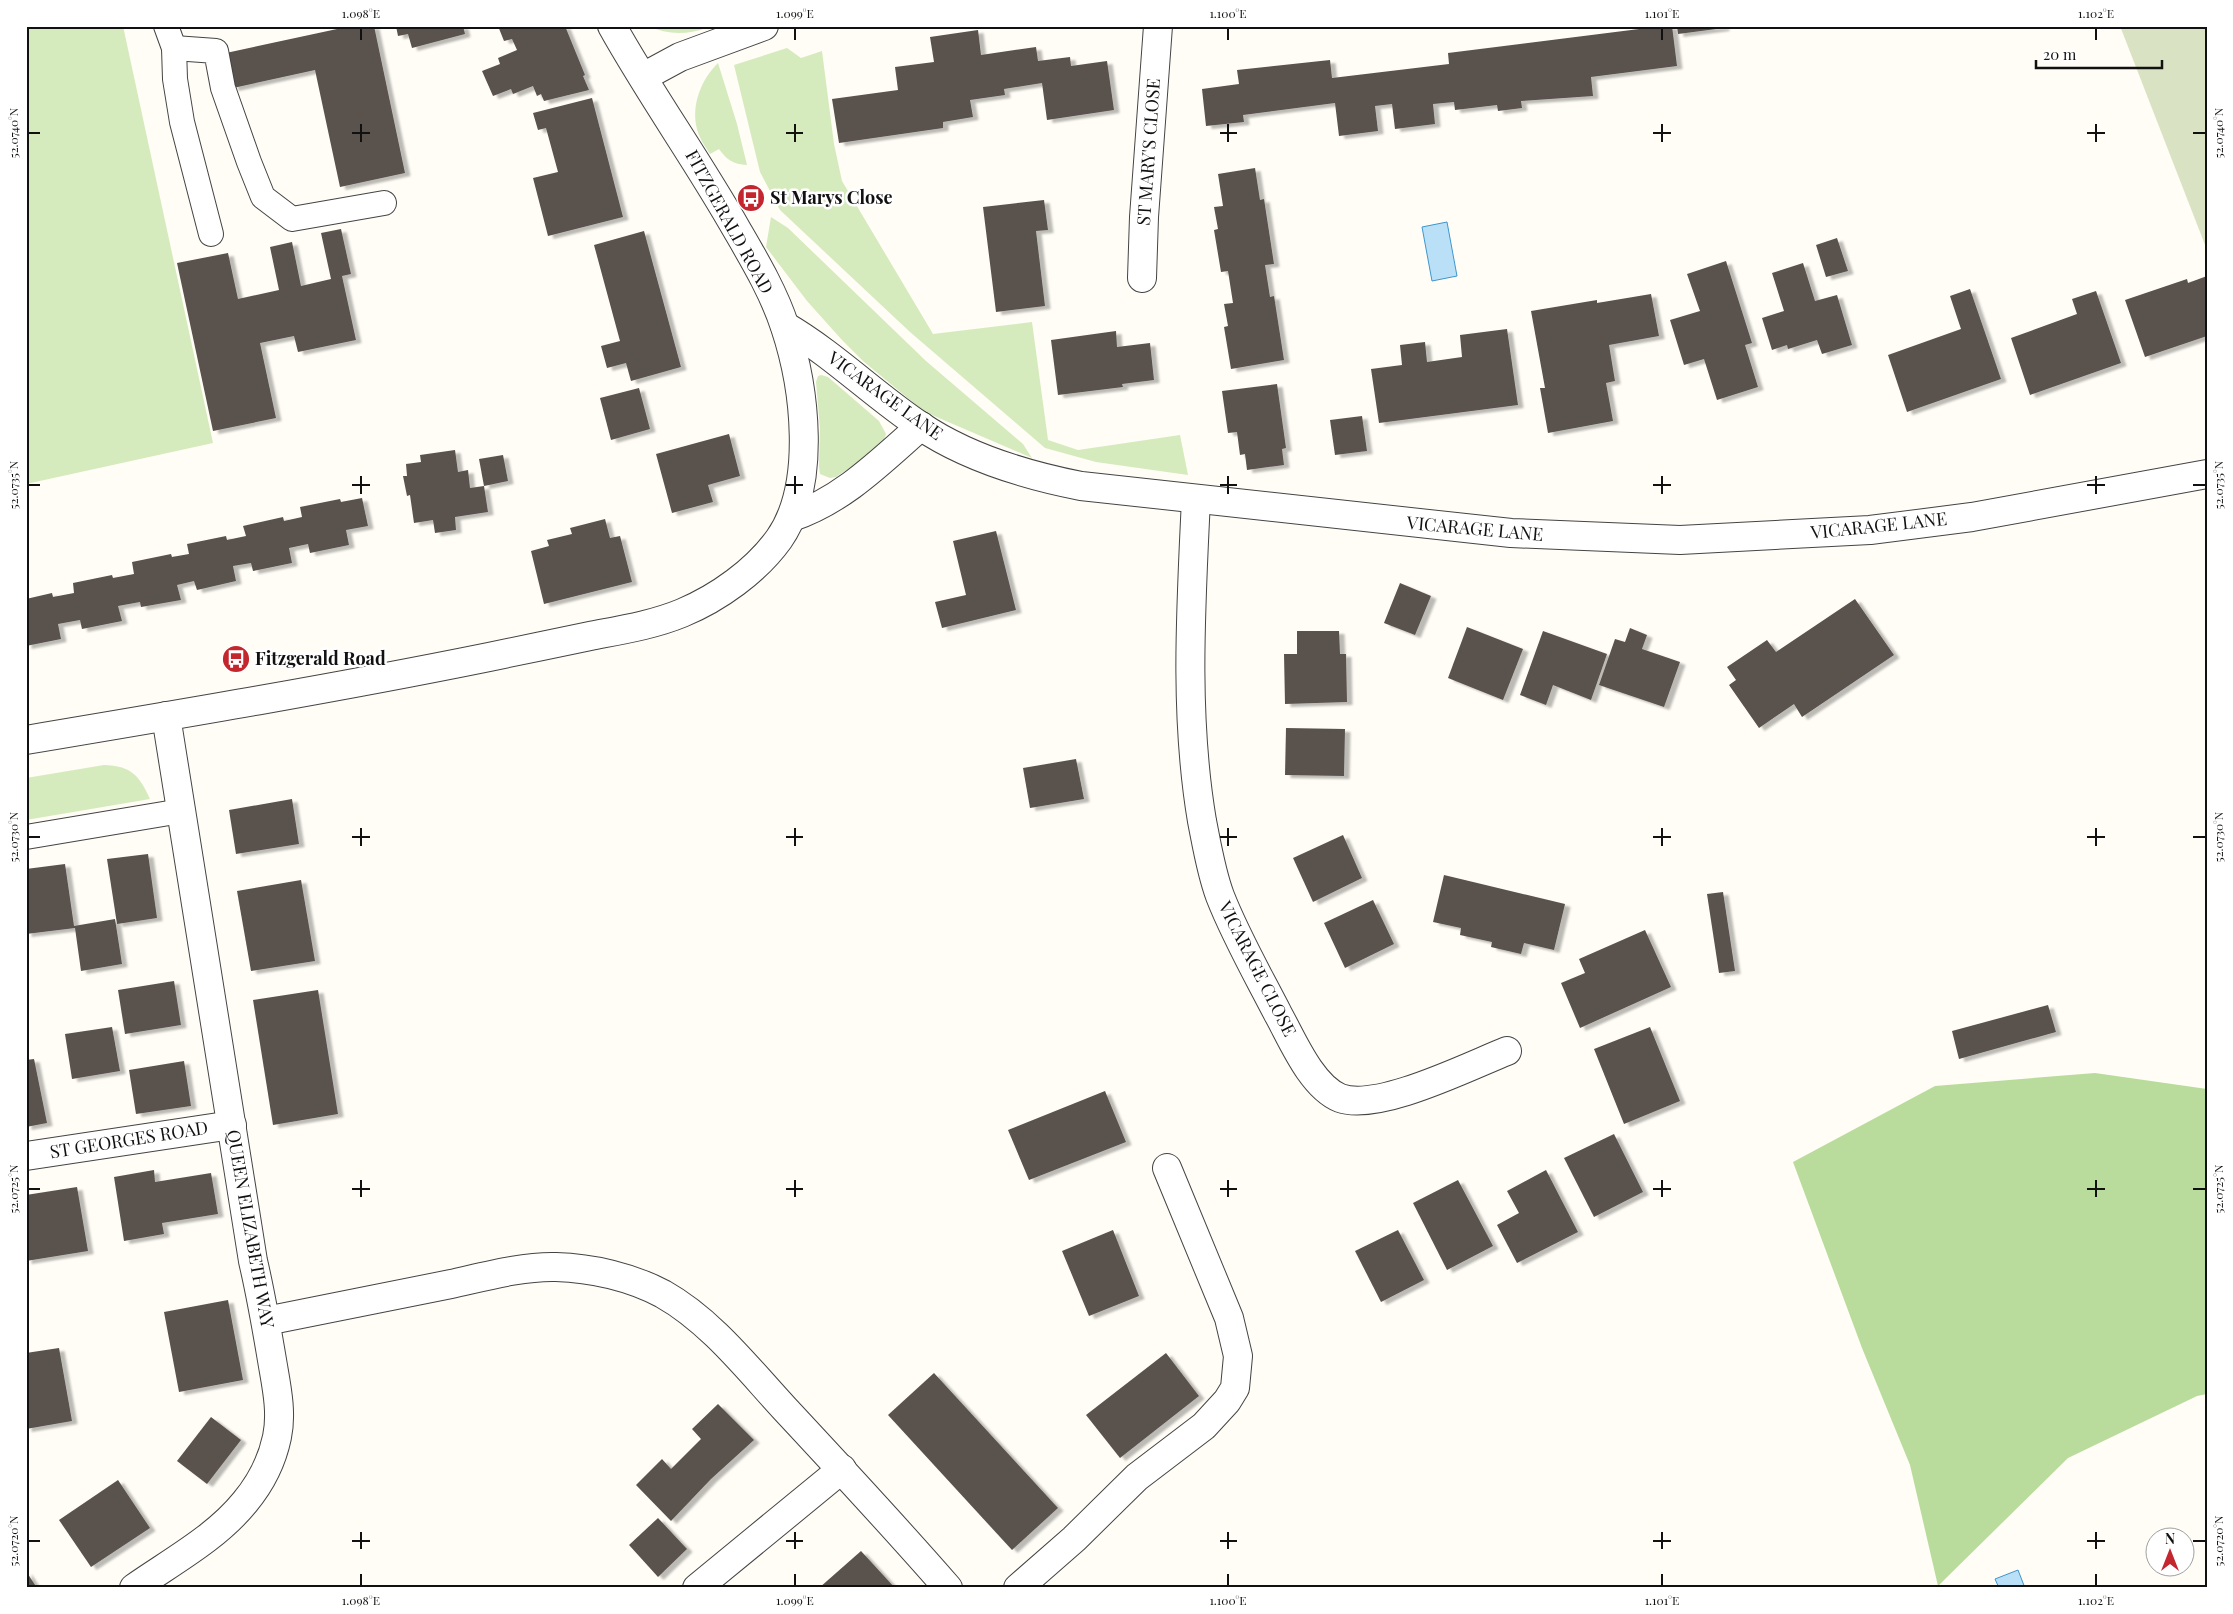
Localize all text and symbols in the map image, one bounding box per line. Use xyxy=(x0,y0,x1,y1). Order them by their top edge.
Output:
text: 1.098°E xyxy=(342,5,380,21)
text: 1.099°E xyxy=(776,5,814,21)
text: 1.100°E xyxy=(1209,5,1247,21)
text: 1.101°E xyxy=(1645,5,1679,21)
text: 1.102°E xyxy=(2078,5,2114,21)
scale bar xyxy=(2036,38,2162,70)
text: 20 m xyxy=(2043,44,2077,64)
street label: ST MARY'S CLOSE xyxy=(1131,77,1165,226)
text: 52.0740°N xyxy=(5,107,21,158)
text: 52.0740°N xyxy=(2210,107,2226,158)
street label: FITZGERALD ROAD xyxy=(680,145,779,298)
bus stop icon: St Marys Close xyxy=(736,183,766,213)
place label: St Marys Close xyxy=(770,185,893,209)
street label: VICARAGE LANE xyxy=(822,345,948,445)
text: 52.0735°N xyxy=(5,460,21,509)
text: 52.0735°N xyxy=(2210,460,2226,509)
street label: VICARAGE LANE xyxy=(1809,506,1948,544)
street label: VICARAGE LANE xyxy=(1405,510,1544,546)
bus stop icon: Fitzgerald Road xyxy=(221,644,251,674)
place label: Fitzgerald Road xyxy=(255,646,386,670)
text: 52.0730°N xyxy=(5,811,21,862)
text: 52.0730°N xyxy=(2210,811,2226,862)
street label: VICARAGE CLOSE xyxy=(1213,896,1302,1040)
street label: ST GEORGES ROAD xyxy=(48,1115,210,1163)
street label: QUEEN ELIZABETH WAY xyxy=(222,1128,280,1330)
text: 52.0725°N xyxy=(5,1164,21,1213)
text: 52.0725°N xyxy=(2210,1164,2226,1213)
text: 52.0720°N xyxy=(5,1515,21,1566)
text: 52.0720°N xyxy=(2210,1515,2226,1566)
north arrow xyxy=(2146,1526,2196,1576)
text: N xyxy=(2165,1529,2175,1548)
text: 1.098°E xyxy=(342,1592,380,1608)
text: 1.099°E xyxy=(776,1592,814,1608)
text: 1.100°E xyxy=(1209,1592,1247,1608)
text: 1.101°E xyxy=(1645,1592,1679,1608)
text: 1.102°E xyxy=(2078,1592,2114,1608)

